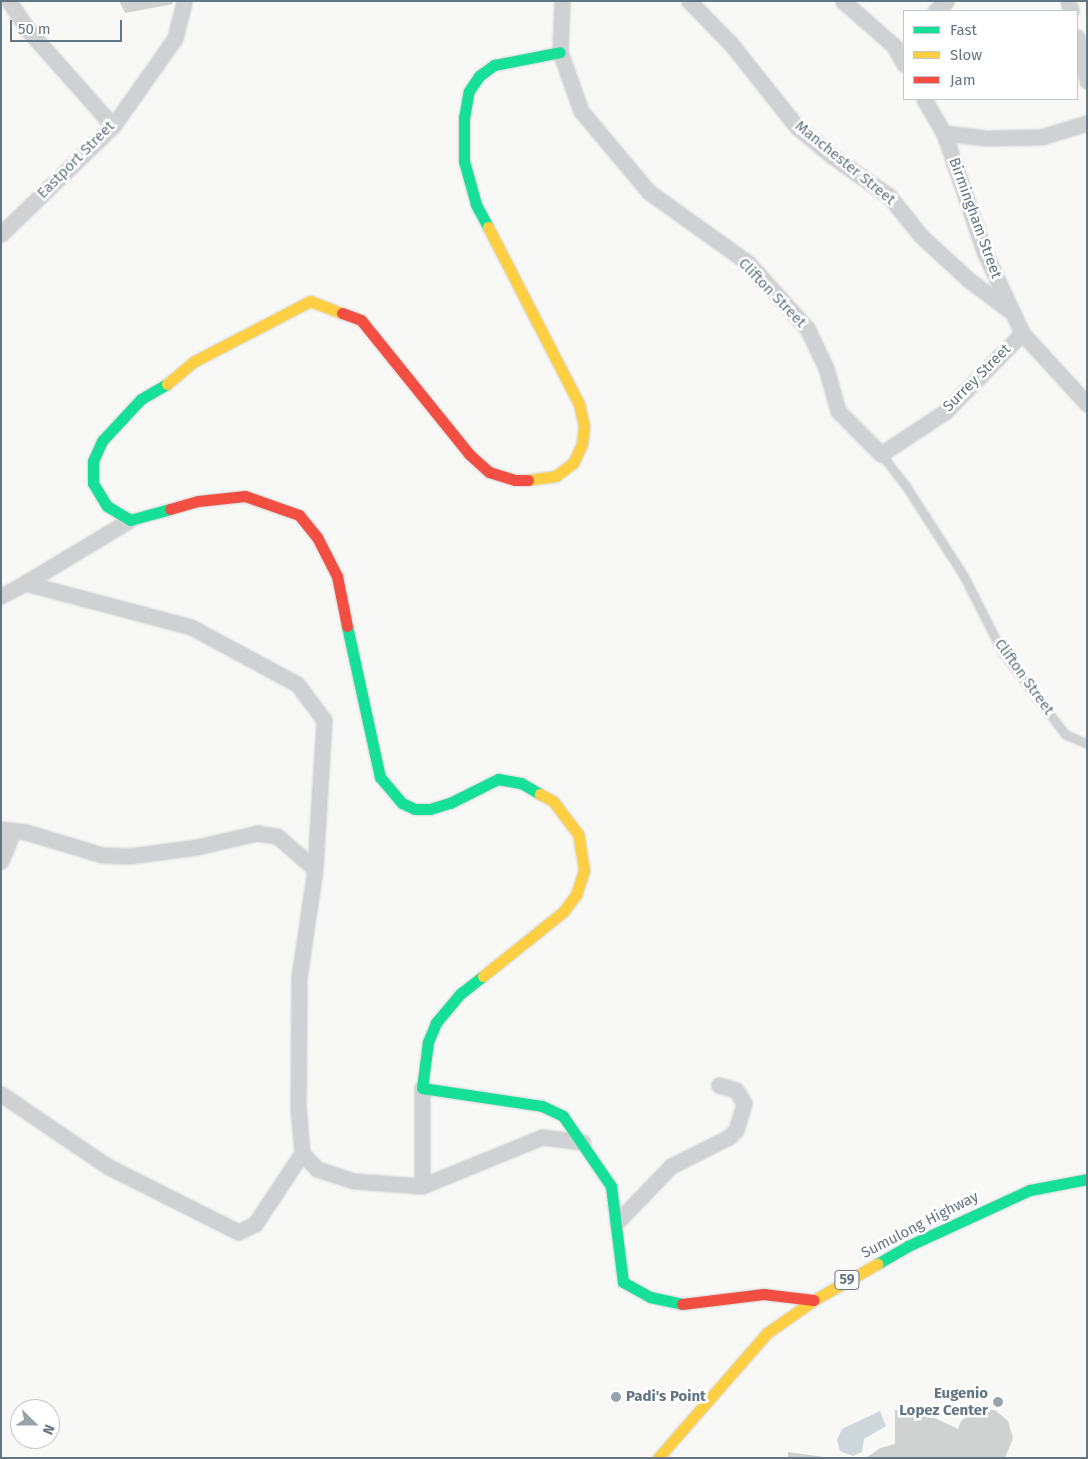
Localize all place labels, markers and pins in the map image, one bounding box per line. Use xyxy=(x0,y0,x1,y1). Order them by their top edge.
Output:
place label: Eugenio Lopez Center xyxy=(899,1384,988,1419)
place label: Padi's Point xyxy=(626,1388,706,1406)
marker: Padi's Point xyxy=(610,1391,622,1403)
marker: Eugenio Lopez Center xyxy=(992,1396,1004,1408)

